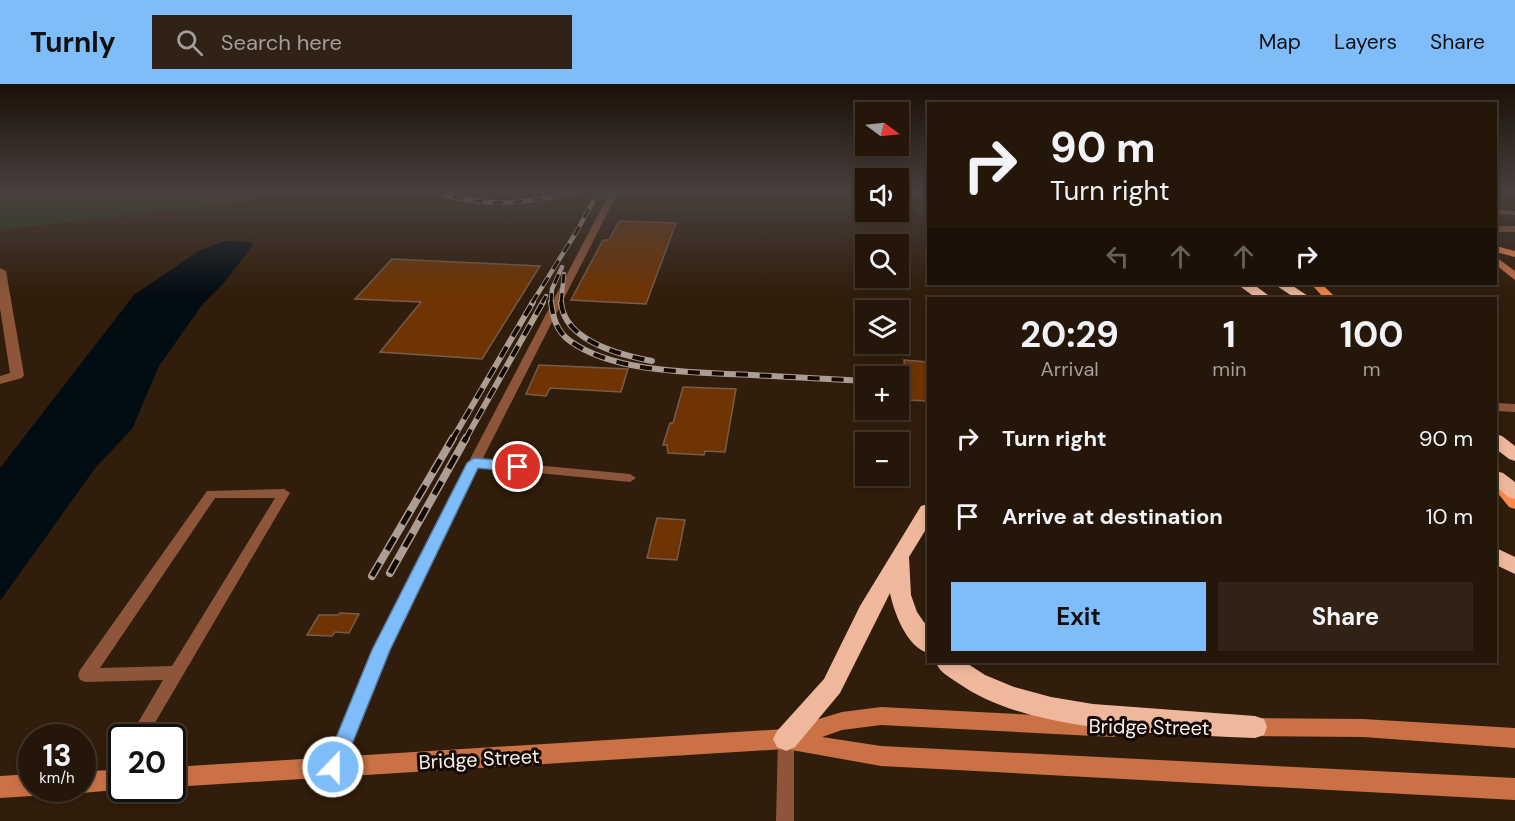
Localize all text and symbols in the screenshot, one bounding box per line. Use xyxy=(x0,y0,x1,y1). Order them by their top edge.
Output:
search box xyxy=(152,15,572,69)
text: Turnly xyxy=(30,24,116,61)
icon: search xyxy=(173,26,206,59)
text: Search here xyxy=(221,28,342,57)
text: Map xyxy=(1259,28,1301,56)
text: Layers xyxy=(1334,28,1397,56)
text: Share xyxy=(1430,28,1485,56)
north arrow xyxy=(855,102,909,156)
map controls xyxy=(855,102,909,486)
text: 90 m xyxy=(1050,120,1156,175)
icon: right xyxy=(951,126,1029,204)
button: sound xyxy=(855,168,909,222)
text: Turn right xyxy=(1050,173,1170,208)
button: search xyxy=(855,234,909,288)
icon: left xyxy=(1101,240,1134,273)
icon: ahead xyxy=(1164,240,1197,273)
icon: ahead xyxy=(1227,240,1260,273)
icon: right xyxy=(1290,240,1323,273)
button: layers xyxy=(855,300,909,354)
text: 20:29 xyxy=(1020,311,1119,358)
text: 1 xyxy=(1223,311,1236,358)
text: 100 xyxy=(1340,311,1404,358)
text: Arrival xyxy=(1041,356,1099,382)
text: min xyxy=(1212,356,1246,382)
text: m xyxy=(1363,356,1381,382)
button: + xyxy=(855,366,909,420)
icon: right xyxy=(951,422,984,455)
text: Turn right xyxy=(1002,424,1107,453)
text: 90 m xyxy=(1419,424,1473,453)
button: − xyxy=(855,432,909,486)
pin xyxy=(492,441,543,492)
icon: arrive xyxy=(501,450,534,483)
icon: arrive xyxy=(951,500,984,533)
text: Arrive at destination xyxy=(1002,502,1223,531)
text: 10 m xyxy=(1426,502,1473,531)
button: Exit xyxy=(951,582,1206,651)
button: Share xyxy=(1218,582,1473,651)
street label: Bridge Street xyxy=(1088,713,1210,741)
speed limit sign: 20 xyxy=(108,724,186,802)
position arrow xyxy=(301,735,365,799)
text: 13 xyxy=(42,736,72,775)
street label: Bridge Street xyxy=(418,743,540,775)
text: km/h xyxy=(39,768,75,788)

